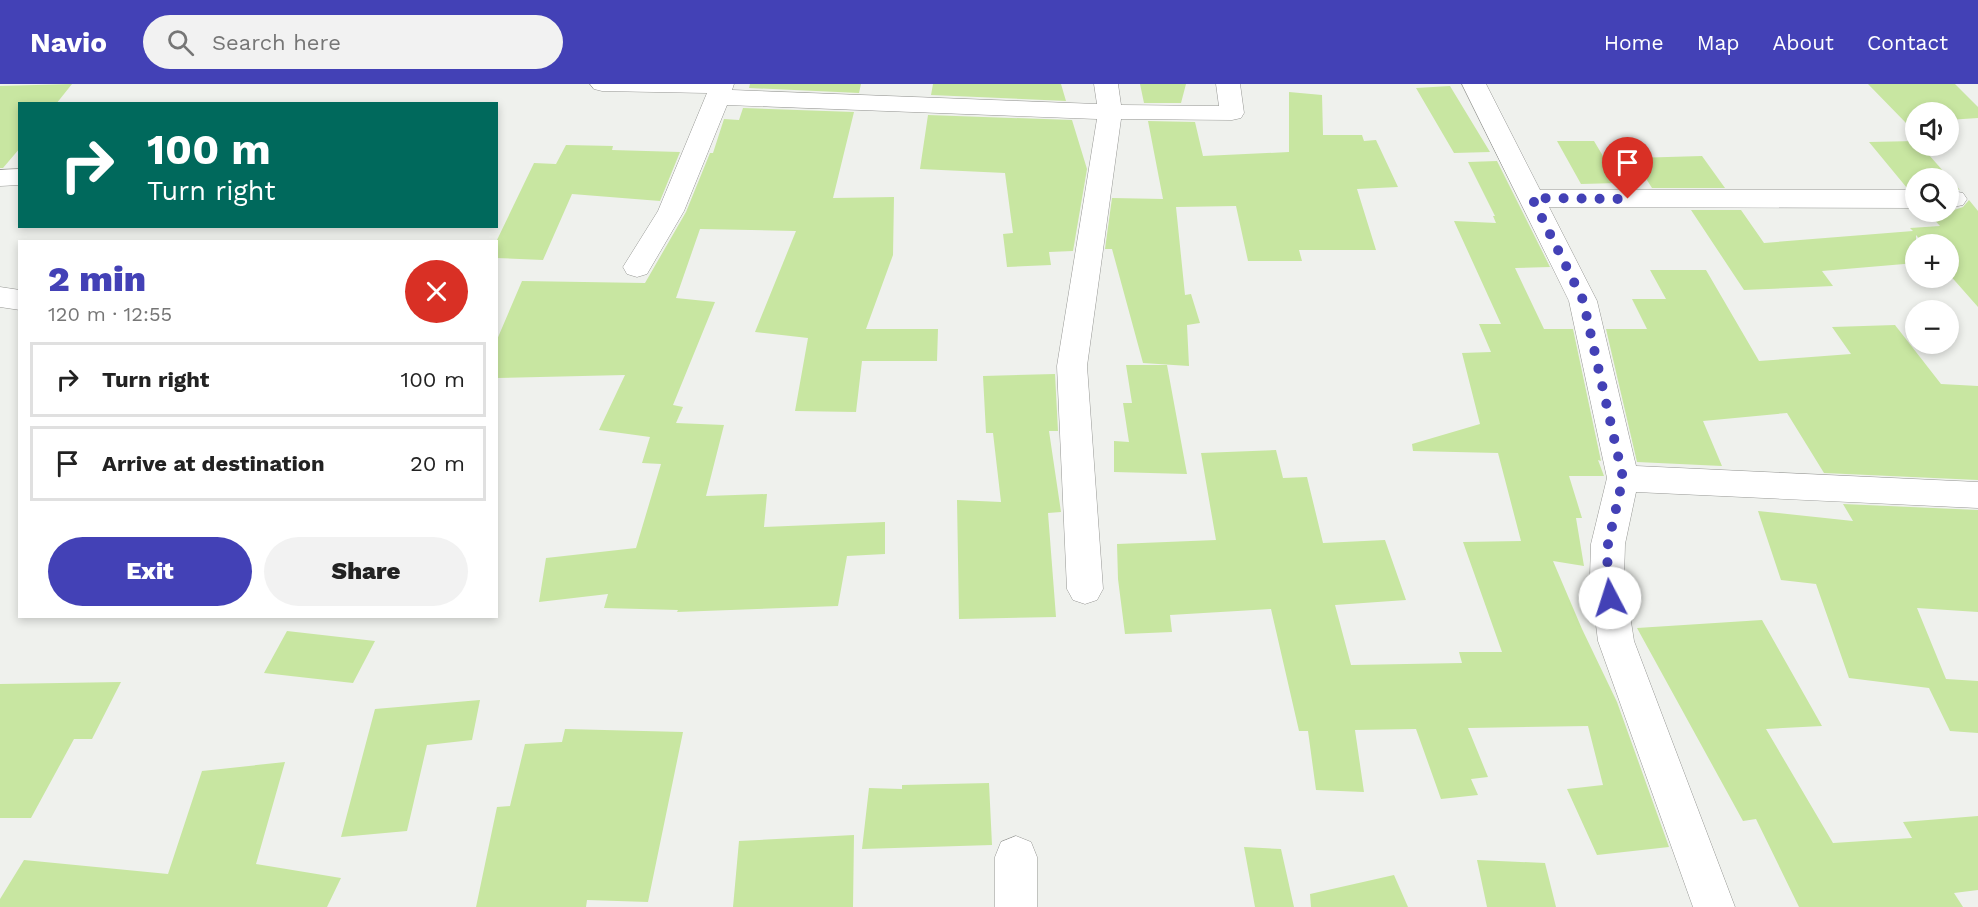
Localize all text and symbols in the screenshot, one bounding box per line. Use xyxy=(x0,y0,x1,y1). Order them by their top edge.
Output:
search box xyxy=(143,15,563,69)
text: Navio xyxy=(30,26,107,59)
icon: search xyxy=(164,26,197,59)
text: Search here xyxy=(212,30,341,55)
text: Home xyxy=(1604,30,1664,55)
text: Map xyxy=(1697,30,1740,55)
text: About xyxy=(1773,30,1834,55)
text: Contact xyxy=(1867,30,1948,55)
map controls xyxy=(1905,102,1959,354)
button: sound xyxy=(1905,102,1959,156)
text: 100 m xyxy=(147,125,271,174)
icon: right xyxy=(48,126,126,204)
pin xyxy=(1602,137,1653,199)
icon: arrive xyxy=(1611,146,1644,179)
button: search xyxy=(1905,168,1959,222)
text: Turn right xyxy=(147,175,276,207)
button: + xyxy=(1905,234,1959,288)
text: 2 min xyxy=(48,258,146,300)
button: close xyxy=(405,260,468,323)
button: − xyxy=(1905,300,1959,354)
text: 120 m · 12:55 xyxy=(48,302,172,326)
icon: right xyxy=(51,363,84,396)
text: Turn right xyxy=(102,367,209,392)
text: 100 m xyxy=(401,367,465,392)
icon: arrive xyxy=(51,447,84,480)
text: Arrive at destination xyxy=(102,451,325,476)
text: 20 m xyxy=(410,451,465,476)
button: Exit xyxy=(48,537,252,606)
button: Share xyxy=(264,537,468,606)
position arrow xyxy=(1578,566,1642,630)

